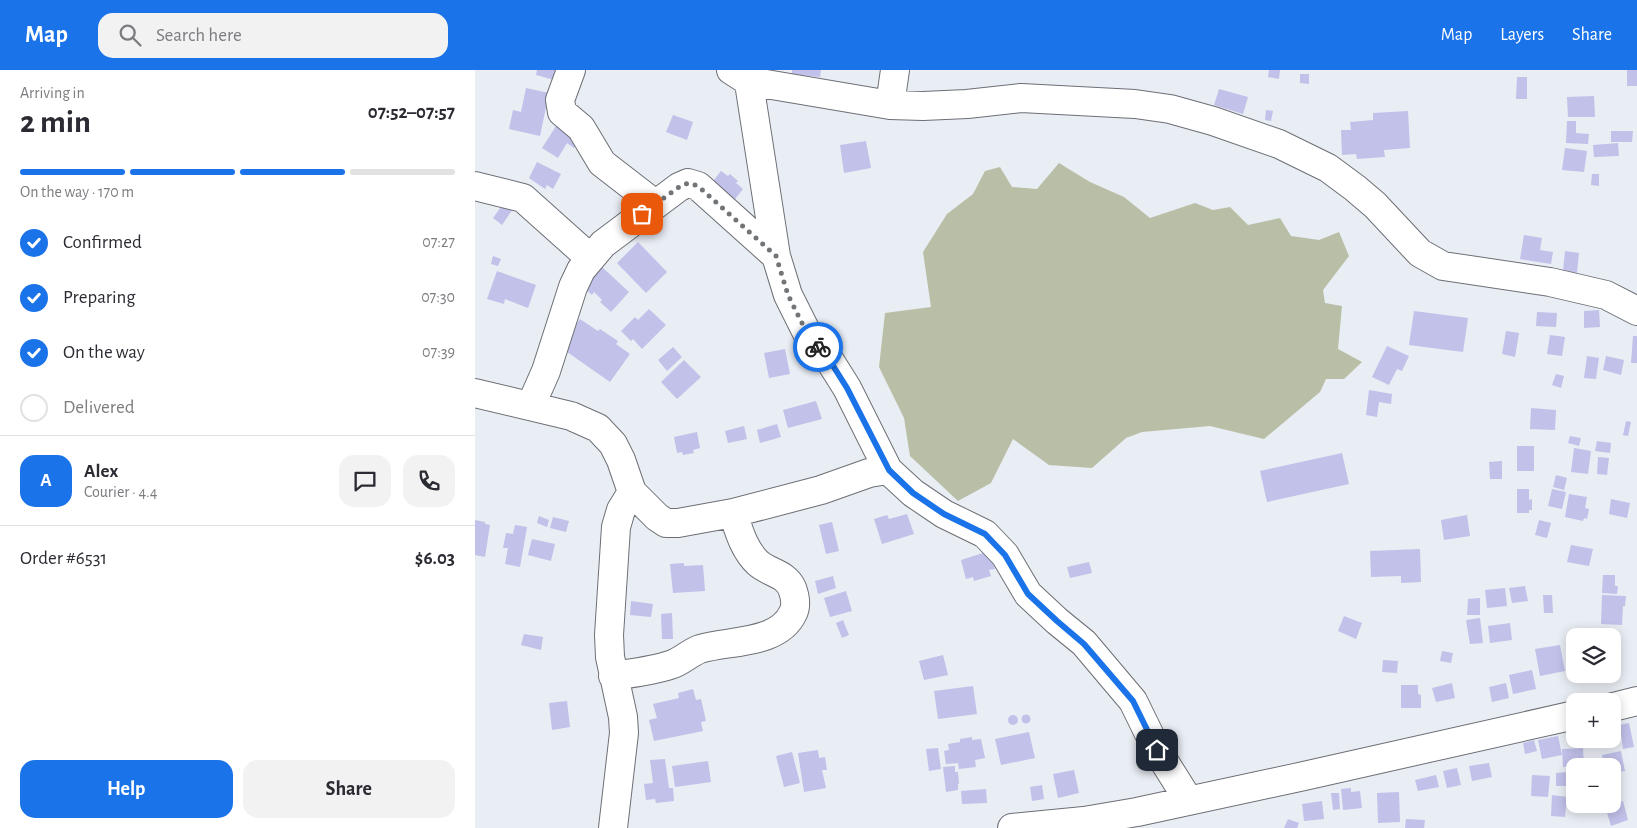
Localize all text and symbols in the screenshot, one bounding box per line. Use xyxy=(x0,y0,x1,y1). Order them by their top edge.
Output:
search box xyxy=(98,13,448,58)
icon: search xyxy=(116,21,144,49)
text: Map xyxy=(25,23,68,47)
text: Search here xyxy=(156,26,242,45)
text: Map xyxy=(1441,26,1472,44)
text: Layers xyxy=(1500,26,1544,44)
text: Share xyxy=(1572,26,1612,44)
text: Arriving in xyxy=(20,85,85,101)
text: 07:52–07:57 xyxy=(368,103,455,122)
text: 2 min xyxy=(20,106,91,138)
text: On the way · 170 m xyxy=(20,184,134,200)
pin xyxy=(621,193,663,235)
icon: bag xyxy=(628,200,656,228)
icon: check xyxy=(20,229,48,257)
text: Confirmed xyxy=(63,233,142,252)
text: 07:27 xyxy=(422,234,455,250)
icon: check xyxy=(20,284,48,312)
text: Preparing xyxy=(63,288,136,307)
text: 07:30 xyxy=(421,289,455,305)
courier xyxy=(793,322,843,372)
icon: bike xyxy=(804,333,832,361)
icon: check xyxy=(20,339,48,367)
text: On the way xyxy=(63,343,145,362)
text: 07:39 xyxy=(422,344,455,360)
text: Delivered xyxy=(63,398,135,417)
button: chat xyxy=(339,455,391,507)
button: phone xyxy=(403,455,455,507)
text: Alex xyxy=(84,462,118,481)
text: A xyxy=(40,471,52,490)
text: Courier · 4.4 xyxy=(84,484,157,500)
text: Order #6531 xyxy=(20,549,107,568)
text: $6.03 xyxy=(415,549,455,568)
map controls xyxy=(1566,628,1621,813)
button: layers xyxy=(1566,628,1621,683)
button: + xyxy=(1566,693,1621,748)
pin xyxy=(1136,729,1178,771)
icon: home xyxy=(1143,736,1171,764)
button: − xyxy=(1566,758,1621,813)
button: Help xyxy=(20,760,233,818)
button: Share xyxy=(243,760,455,818)

